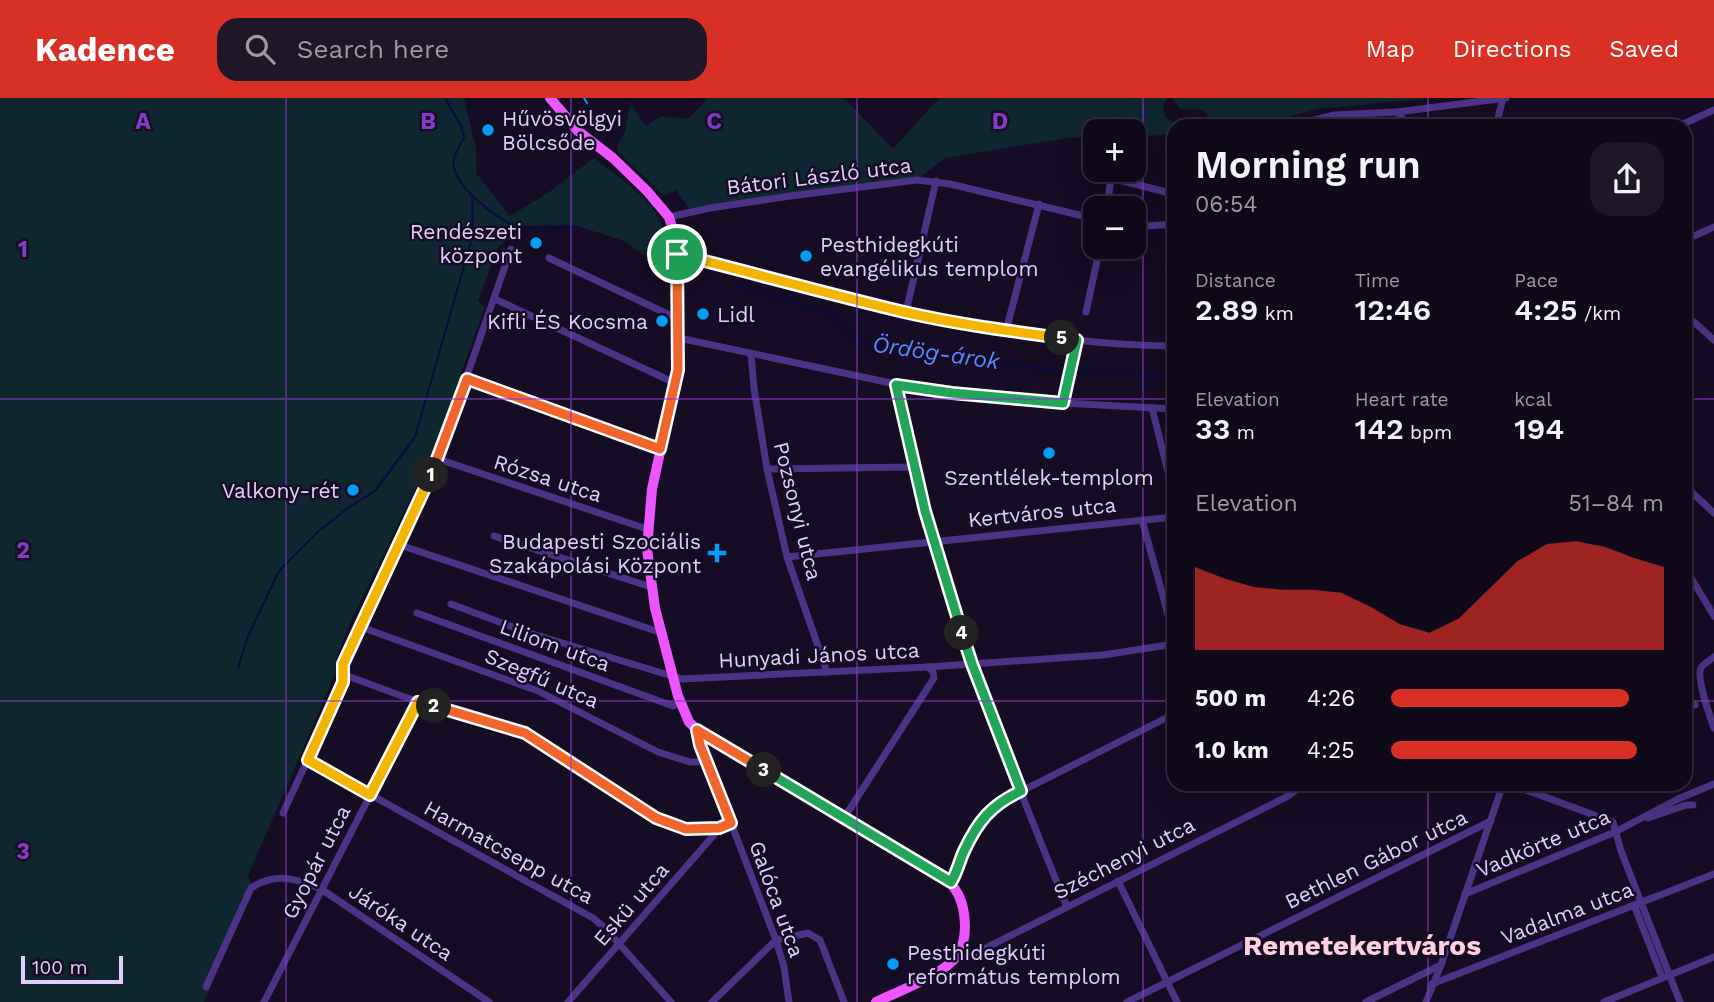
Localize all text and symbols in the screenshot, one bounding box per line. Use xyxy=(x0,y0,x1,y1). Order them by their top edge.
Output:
search box xyxy=(217,18,707,81)
text: Kadence xyxy=(35,30,175,69)
icon: search xyxy=(241,30,279,68)
text: Search here xyxy=(297,34,449,64)
text: Map xyxy=(1366,35,1415,63)
text: Directions xyxy=(1453,35,1571,63)
text: Saved xyxy=(1609,35,1679,63)
place label: Hűvösvölgyi Bölcsőde xyxy=(502,106,622,155)
text: A xyxy=(135,108,151,135)
text: B xyxy=(420,108,436,135)
text: C xyxy=(706,108,722,135)
text: D xyxy=(992,108,1008,135)
map controls xyxy=(1083,119,1146,259)
button: + xyxy=(1083,119,1146,182)
marker: Hűvösvölgyi Bölcsőde xyxy=(480,122,496,138)
button: share xyxy=(1590,142,1664,216)
text: Morning run xyxy=(1195,143,1421,187)
street label: Bátori László utca xyxy=(725,152,913,200)
text: 06:54 xyxy=(1195,191,1258,218)
button: − xyxy=(1083,196,1146,259)
place label: Rendészeti központ xyxy=(410,219,522,268)
pin xyxy=(647,224,707,284)
place label: Pesthidegkúti evangélikus templom xyxy=(820,232,1038,281)
marker: Rendészeti központ xyxy=(528,235,544,251)
icon: arrive xyxy=(658,235,696,273)
text: 1 xyxy=(18,236,28,263)
marker: Pesthidegkúti evangélikus templom xyxy=(798,248,814,264)
text: Distance xyxy=(1195,269,1276,292)
text: Time xyxy=(1355,269,1400,292)
text: Pace xyxy=(1514,269,1558,292)
text: 2.89 xyxy=(1195,292,1258,327)
text: 12:46 xyxy=(1355,292,1431,327)
text: 4:25 xyxy=(1514,292,1578,327)
place label: Lidl xyxy=(717,302,755,327)
text: km xyxy=(1258,302,1294,325)
text: /km xyxy=(1578,302,1621,325)
marker: Lidl xyxy=(695,306,711,322)
place label: Kifli ÉS Kocsma xyxy=(487,309,648,334)
marker: Kifli ÉS Kocsma xyxy=(654,313,670,329)
pin: 5 xyxy=(1044,320,1080,356)
text: 5 xyxy=(1056,326,1067,349)
water label: Ördög-árok xyxy=(871,331,1003,375)
text: Elevation xyxy=(1195,388,1280,411)
text: Heart rate xyxy=(1355,388,1449,411)
text: kcal xyxy=(1514,388,1552,411)
text: 33 xyxy=(1195,411,1230,446)
text: 142 xyxy=(1355,411,1404,446)
text: 194 xyxy=(1514,411,1564,446)
text: m xyxy=(1230,421,1255,444)
text: bpm xyxy=(1404,421,1452,444)
street label: Pozsonyi utca xyxy=(769,439,827,583)
marker: Szentlélek-templom xyxy=(1041,445,1057,461)
street label: Rózsa utca xyxy=(491,449,605,507)
pin: 1 xyxy=(414,458,448,492)
text: 1 xyxy=(426,463,435,486)
place label: Szentlélek-templom xyxy=(944,465,1154,490)
place label: Valkony-rét xyxy=(222,478,339,503)
marker: Valkony-rét xyxy=(345,482,361,498)
text: Elevation xyxy=(1195,490,1298,517)
text: 51–84 m xyxy=(1568,490,1664,517)
street label: Kertváros utca xyxy=(967,492,1117,532)
place label: Budapesti Szociális Szakápolási Központ xyxy=(489,529,701,578)
text: 2 xyxy=(16,537,30,564)
marker: Budapesti Szociális Szakápolási Központ xyxy=(707,543,727,563)
street label: Liliom utca xyxy=(497,614,614,677)
pin: 4 xyxy=(944,616,979,650)
text: 4 xyxy=(955,621,968,644)
street label: Hunyadi János utca xyxy=(718,637,920,673)
street label: Szegfű utca xyxy=(481,643,603,713)
text: 500 m xyxy=(1195,685,1266,712)
text: 4:26 xyxy=(1307,685,1355,712)
pin: 2 xyxy=(416,688,452,724)
text: 2 xyxy=(428,694,439,717)
text: 1.0 km xyxy=(1195,737,1269,764)
text: 4:25 xyxy=(1307,737,1355,764)
pin: 3 xyxy=(746,752,782,788)
text: 3 xyxy=(758,758,769,781)
street label: Harmatcsepp utca xyxy=(420,795,598,909)
street label: Gyopár utca xyxy=(277,801,355,923)
street label: Bethlen Gábor utca xyxy=(1281,804,1471,914)
street label: Vadkörte utca xyxy=(1472,804,1614,882)
street label: Széchenyi utca xyxy=(1049,812,1199,904)
street label: Galóca utca xyxy=(744,837,810,961)
text: 3 xyxy=(16,838,30,865)
street label: Eskü utca xyxy=(588,857,674,951)
street label: Vadalma utca xyxy=(1497,876,1637,950)
street label: Járóka utca xyxy=(344,878,458,966)
district label: Remetekertváros xyxy=(1243,929,1481,962)
place label: Pesthidegkúti református templom xyxy=(907,940,1121,989)
scale bar xyxy=(21,953,122,985)
text: 100 m xyxy=(32,956,88,979)
marker: Pesthidegkúti református templom xyxy=(885,956,901,972)

